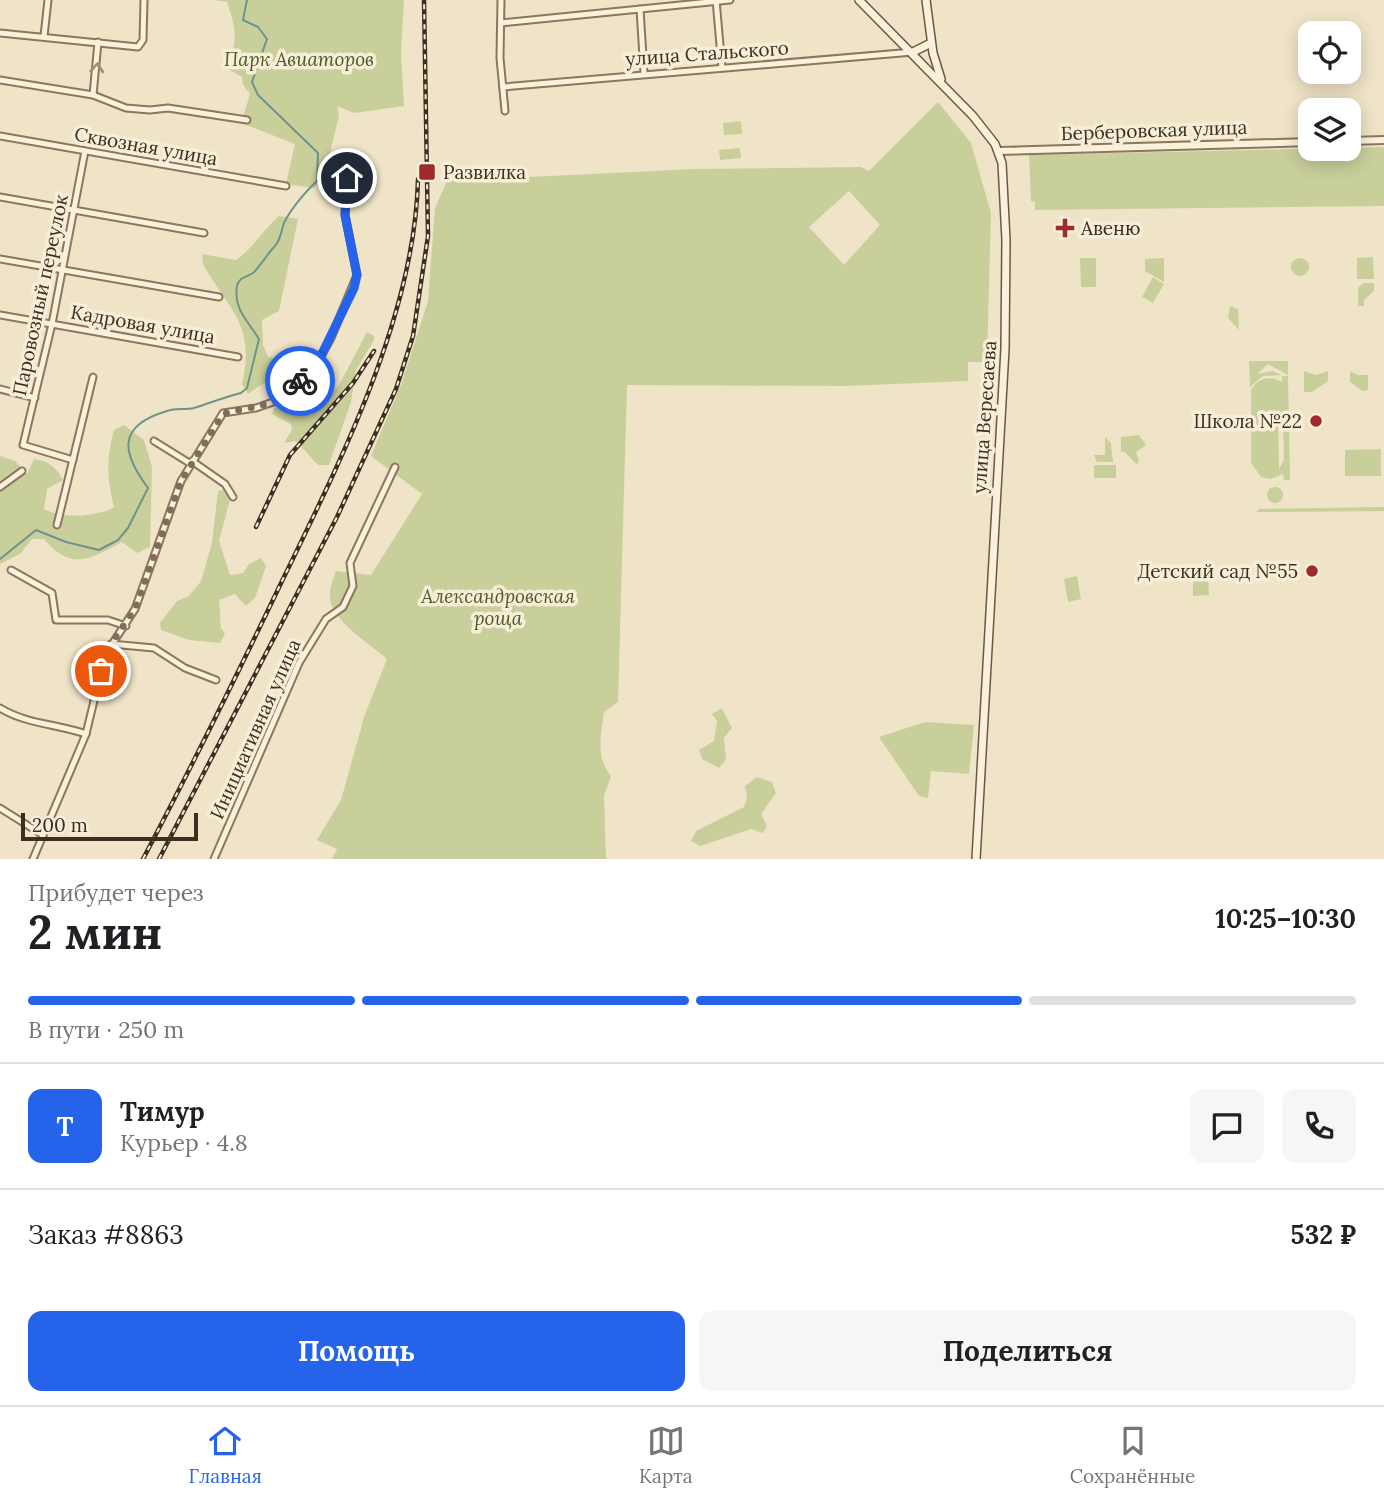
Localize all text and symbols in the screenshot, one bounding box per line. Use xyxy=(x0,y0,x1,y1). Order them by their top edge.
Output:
map controls xyxy=(1298,21,1361,161)
button: locate xyxy=(1298,21,1361,84)
street label: улица Стальского xyxy=(624,35,790,71)
park label: Парк Авиаторов xyxy=(224,47,374,71)
one-way arrow xyxy=(89,63,104,74)
button: layers xyxy=(1298,98,1361,161)
street label: Берберовская улица xyxy=(1060,115,1248,145)
street label: Сквозная улица xyxy=(73,122,220,170)
pin xyxy=(317,148,377,208)
icon: home xyxy=(328,159,366,197)
place label: Развилка xyxy=(443,160,526,184)
marker: Развилка xyxy=(417,162,437,182)
street label: Паровозный переулок xyxy=(7,191,73,398)
place label: Авеню xyxy=(1080,216,1140,240)
marker: Авеню xyxy=(1055,218,1075,238)
street label: Кадровая улица xyxy=(69,299,217,349)
street label: улица Вересаева xyxy=(967,340,1001,494)
courier xyxy=(265,346,335,416)
icon: bike xyxy=(281,362,319,400)
place label: Школа №22 xyxy=(1193,409,1302,433)
marker: Школа №22 xyxy=(1308,413,1324,429)
place label: Детский сад №55 xyxy=(1137,559,1298,583)
marker: Детский сад №55 xyxy=(1304,563,1320,579)
park label: Александровская роща xyxy=(420,584,575,630)
street label: Инициативная улица xyxy=(204,635,306,823)
pin xyxy=(71,641,131,701)
icon: bag xyxy=(82,652,120,690)
scale bar xyxy=(21,810,198,842)
text: 200 m xyxy=(32,813,88,837)
text: Прибудет через xyxy=(28,878,204,907)
text: 10:25–10:30 xyxy=(1215,902,1356,935)
text: 2 мин xyxy=(28,903,162,962)
text: В пути · 250 m xyxy=(28,1015,184,1044)
button: chat xyxy=(1190,1089,1264,1163)
button: phone xyxy=(1282,1089,1356,1163)
text: Тимур xyxy=(120,1095,205,1128)
text: Т xyxy=(57,1110,73,1143)
text: Курьер · 4.8 xyxy=(120,1128,248,1157)
text: Заказ #8863 xyxy=(28,1218,184,1251)
text: 532 ₽ xyxy=(1291,1218,1356,1251)
button: Помощь xyxy=(28,1311,685,1391)
button: Поделиться xyxy=(699,1311,1356,1391)
tab: Главная xyxy=(189,1422,262,1488)
tab: Карта xyxy=(639,1422,692,1488)
tab: Сохранённые xyxy=(1070,1422,1195,1488)

